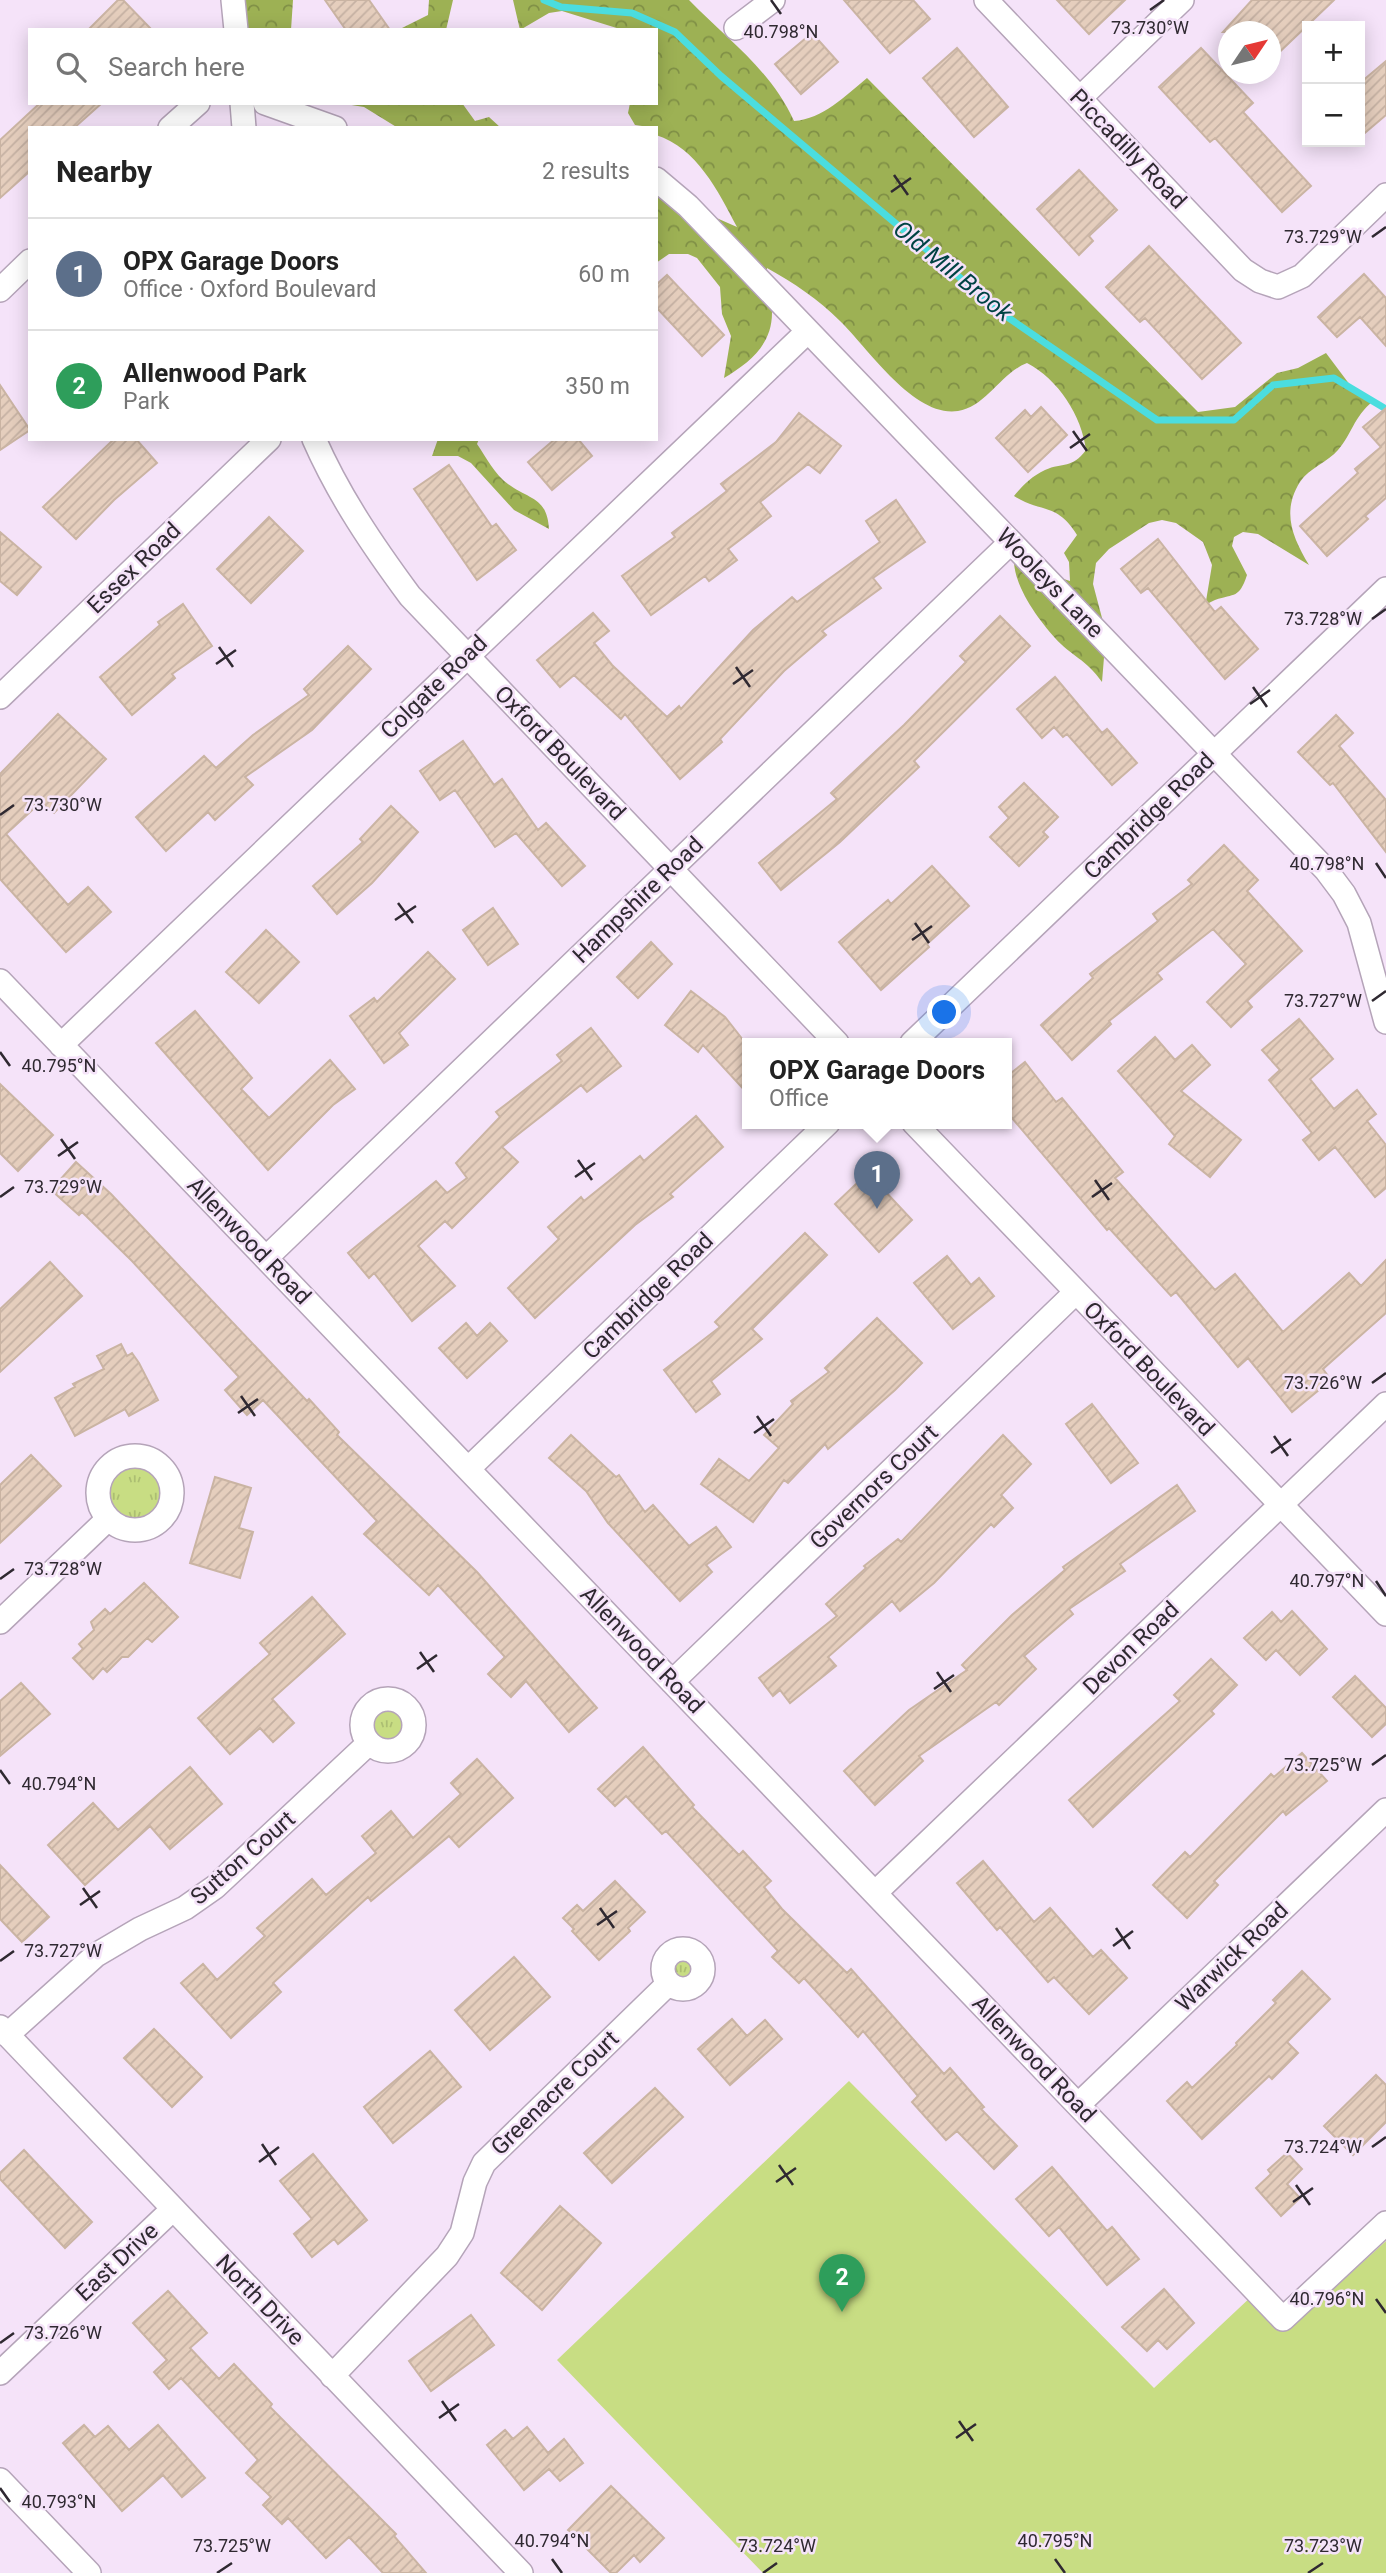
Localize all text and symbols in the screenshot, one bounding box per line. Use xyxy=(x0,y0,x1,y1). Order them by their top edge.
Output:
text: 73.730°W xyxy=(1111,17,1189,38)
text: 40.798°N xyxy=(744,21,818,42)
north arrow xyxy=(1218,21,1281,84)
map controls xyxy=(1302,21,1365,147)
button: + xyxy=(1302,21,1365,84)
search box xyxy=(28,28,658,105)
icon: search xyxy=(52,48,90,86)
text: Search here xyxy=(108,52,245,82)
street label: Piccadilly Road xyxy=(1064,84,1192,214)
button: − xyxy=(1302,84,1365,147)
text: Nearby xyxy=(56,154,152,189)
text: 2 results xyxy=(542,158,630,185)
water label: Old Mill Brook xyxy=(888,215,1019,328)
text: 73.729°W xyxy=(1284,226,1362,247)
text: OPX Garage Doors xyxy=(123,246,339,276)
text: 1 xyxy=(72,261,86,288)
text: 60 m xyxy=(578,261,630,288)
text: Office · Oxford Boulevard xyxy=(123,276,377,303)
text: Allenwood Park xyxy=(123,358,306,388)
text: 2 xyxy=(72,373,86,400)
text: 350 m xyxy=(565,373,630,400)
text: Park xyxy=(123,388,169,415)
street label: Essex Road xyxy=(82,517,186,619)
street label: Wooleys Lane xyxy=(991,522,1109,644)
text: 73.728°W xyxy=(1284,608,1362,629)
street label: Colgate Road xyxy=(375,630,493,744)
street label: Oxford Boulevard xyxy=(489,680,631,826)
street label: Cambridge Road xyxy=(1078,747,1220,885)
text: 73.730°W xyxy=(24,794,102,815)
street label: Hampshire Road xyxy=(567,831,709,969)
text: 40.798°N xyxy=(1290,853,1364,874)
text: 73.727°W xyxy=(1284,990,1362,1011)
your location xyxy=(927,995,961,1029)
popup xyxy=(742,1038,1012,1129)
text: 40.795°N xyxy=(22,1055,96,1076)
text: OPX Garage Doors xyxy=(769,1055,985,1085)
text: Office xyxy=(769,1085,829,1112)
pin: 1 xyxy=(854,1151,900,1209)
street label: Allenwood Road xyxy=(182,1172,316,1310)
text: 73.729°W xyxy=(24,1176,102,1197)
street label: Cambridge Road xyxy=(577,1227,719,1365)
street label: Oxford Boulevard xyxy=(1078,1296,1220,1442)
text: 73.726°W xyxy=(1284,1372,1362,1393)
street label: Governors Court xyxy=(804,1419,944,1555)
text: 73.728°W xyxy=(24,1558,102,1579)
text: 40.797°N xyxy=(1290,1570,1364,1591)
street label: Allenwood Road xyxy=(575,1581,709,1719)
street label: Devon Road xyxy=(1078,1596,1184,1700)
text: 73.725°W xyxy=(1284,1754,1362,1775)
text: 40.794°N xyxy=(22,1773,96,1794)
street label: Sutton Court xyxy=(185,1805,301,1911)
street label: Warwick Road xyxy=(1170,1897,1294,2017)
text: 73.727°W xyxy=(24,1940,102,1961)
street label: Allenwood Road xyxy=(967,1990,1101,2128)
street label: Greenacre Court xyxy=(486,2025,624,2161)
text: 73.724°W xyxy=(1284,2136,1362,2157)
street label: East Drive xyxy=(70,2217,164,2307)
street label: North Drive xyxy=(210,2249,310,2351)
pin: 2 xyxy=(819,2254,865,2312)
text: 40.796°N xyxy=(1290,2288,1364,2309)
text: 73.726°W xyxy=(24,2322,102,2343)
text: 40.793°N xyxy=(22,2491,96,2512)
text: 40.794°N xyxy=(515,2530,589,2551)
text: 40.795°N xyxy=(1018,2530,1092,2551)
text: 73.725°W xyxy=(193,2535,271,2556)
text: 73.724°W xyxy=(738,2535,816,2556)
text: 73.723°W xyxy=(1284,2535,1362,2556)

